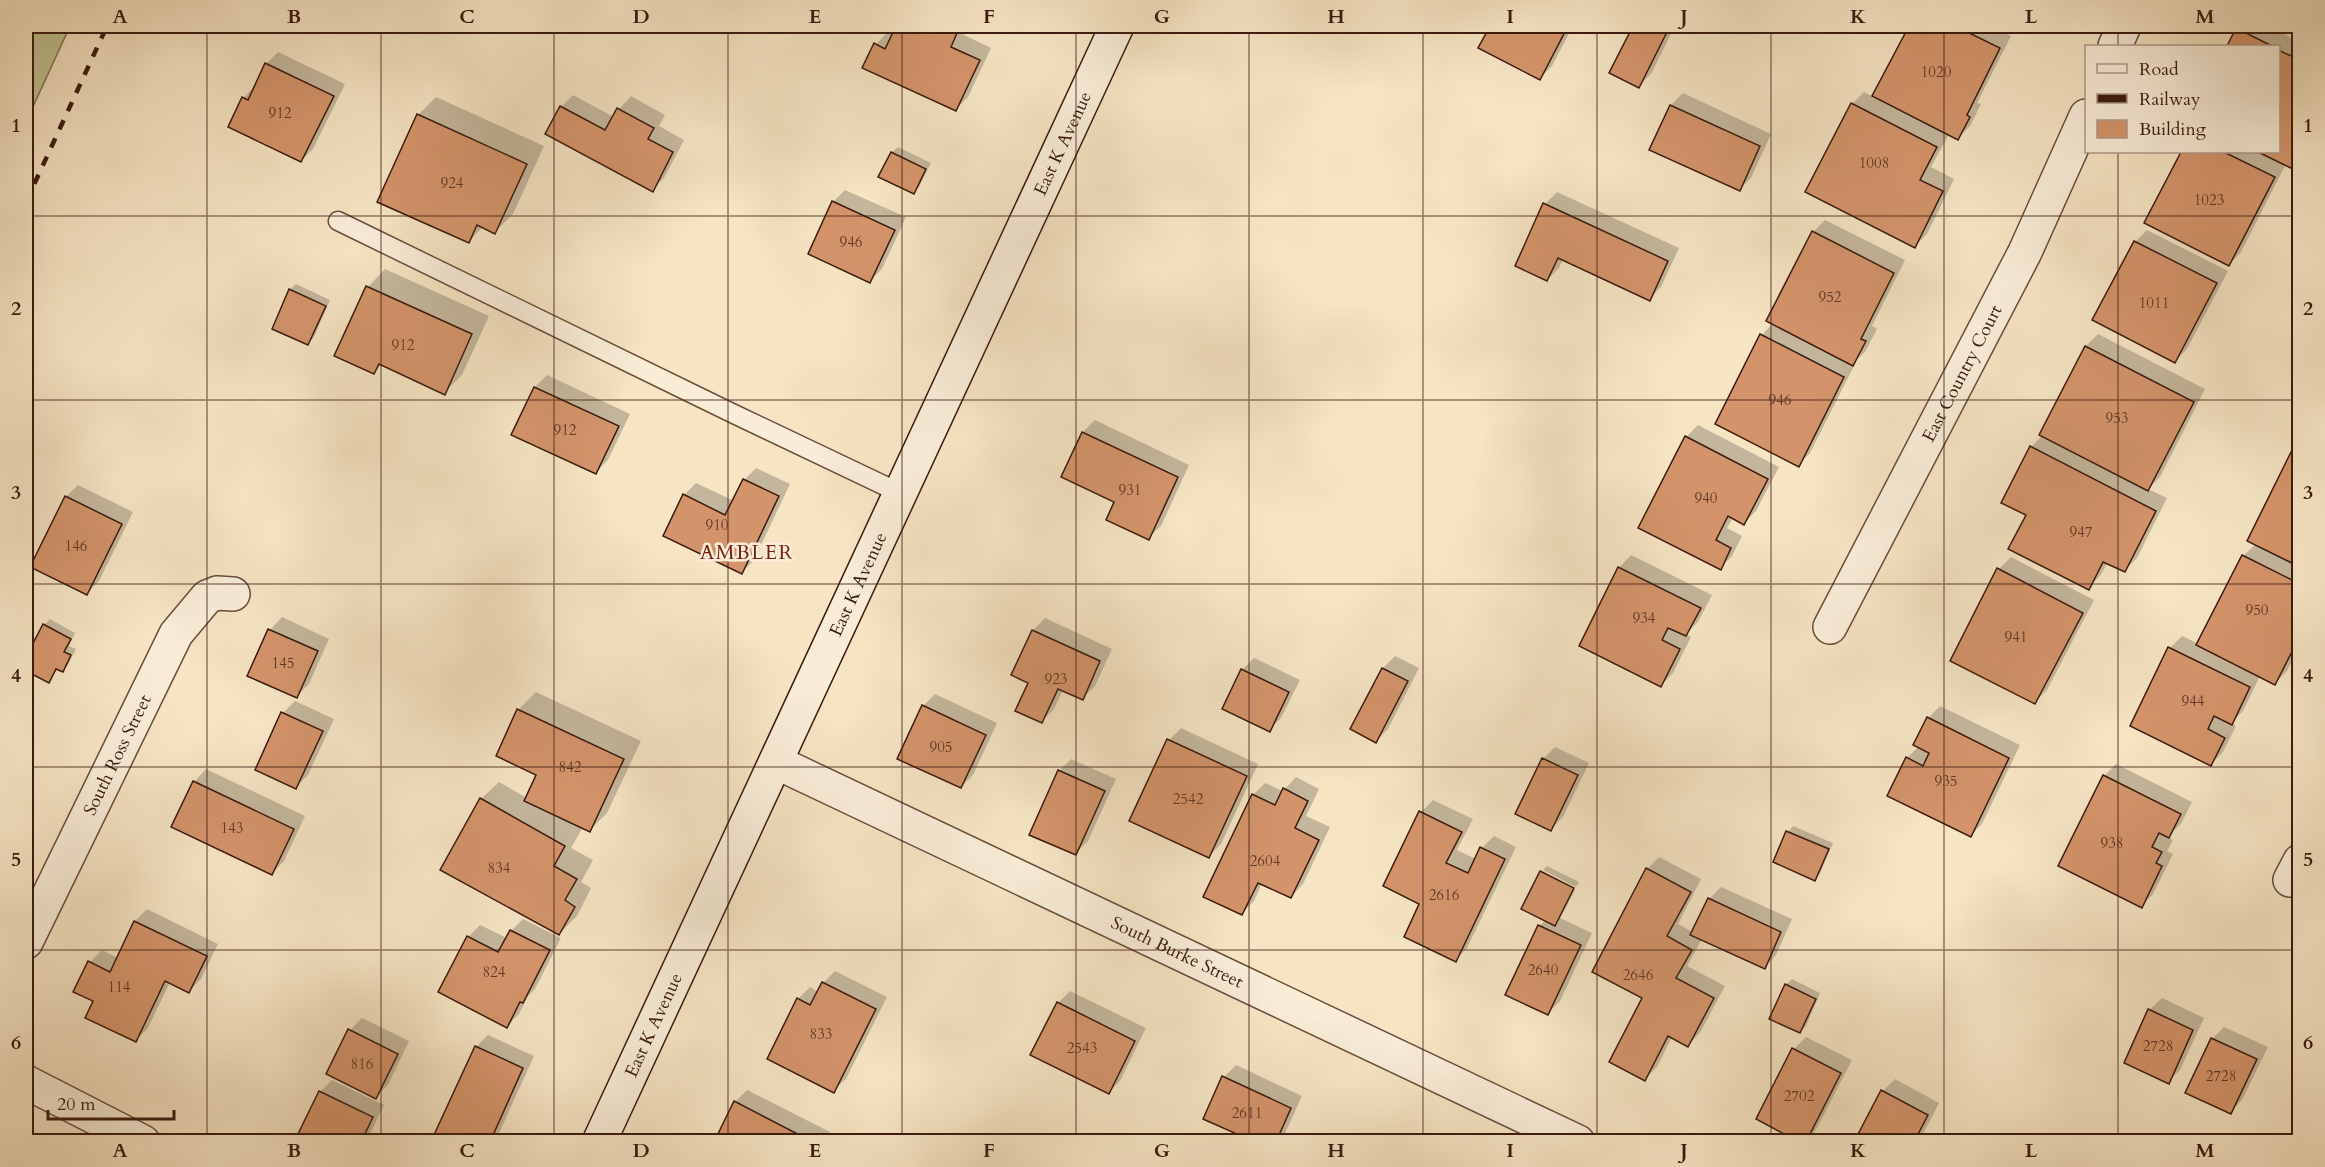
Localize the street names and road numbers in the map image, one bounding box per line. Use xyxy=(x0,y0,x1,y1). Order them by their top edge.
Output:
street label: East K Avenue xyxy=(1028,87,1097,199)
street label: East Country Court xyxy=(1916,300,2008,446)
street label: East K Avenue xyxy=(823,528,893,640)
street label: South Ross Street xyxy=(77,690,157,820)
street label: South Burke Street xyxy=(1107,910,1248,994)
street label: East K Avenue xyxy=(618,969,688,1081)

